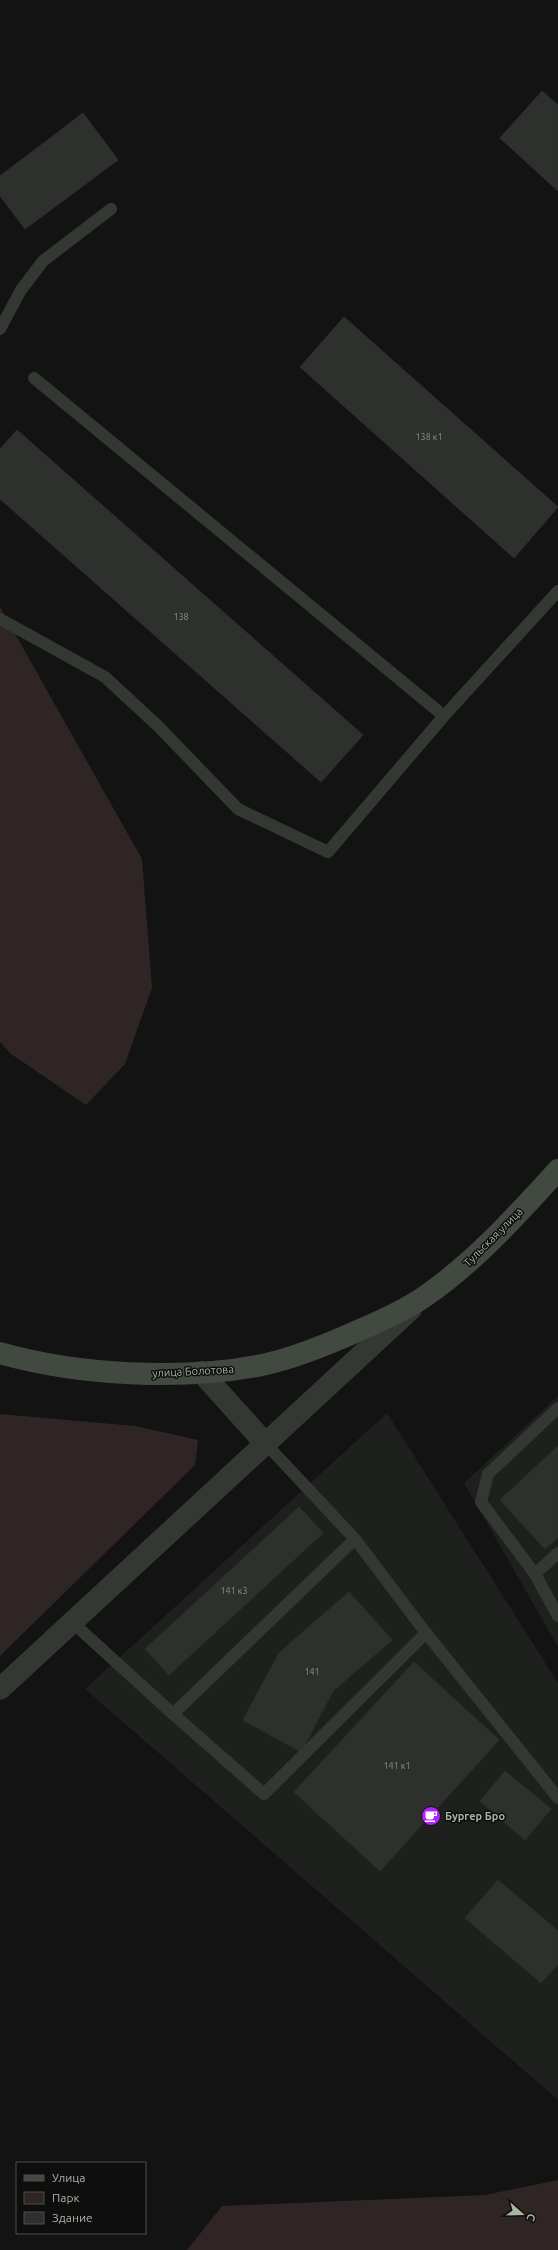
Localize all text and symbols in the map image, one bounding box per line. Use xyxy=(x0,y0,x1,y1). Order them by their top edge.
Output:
house number: 138 к1 xyxy=(415,432,443,442)
house number: 138 xyxy=(173,612,189,622)
street label: Тульская улица xyxy=(461,1205,525,1269)
street label: улица Болотова xyxy=(152,1363,234,1379)
house number: 141 к3 xyxy=(220,1586,248,1596)
house number: 141 xyxy=(304,1667,320,1677)
house number: 141 к1 xyxy=(383,1761,411,1771)
cafe icon: Бургер Бро xyxy=(420,1805,442,1827)
place label: Бургер Бро xyxy=(445,1810,505,1822)
legend xyxy=(16,2162,146,2234)
text: Улица xyxy=(52,2171,85,2184)
text: Парк xyxy=(52,2191,80,2204)
north arrow xyxy=(502,2194,542,2234)
text: Здание xyxy=(52,2211,93,2224)
text: С xyxy=(525,2212,538,2223)

